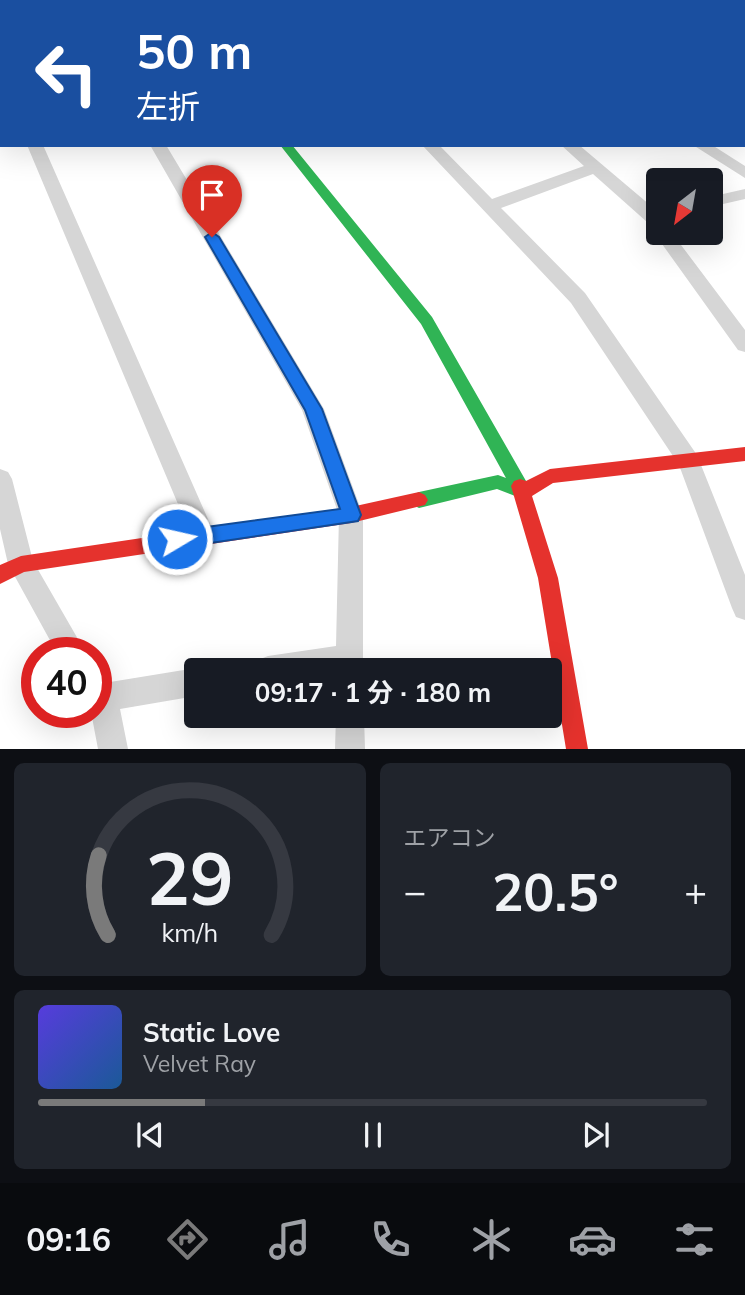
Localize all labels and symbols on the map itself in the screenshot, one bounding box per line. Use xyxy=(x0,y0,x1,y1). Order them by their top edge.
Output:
pin xyxy=(182,165,242,237)
north arrow xyxy=(646,168,723,245)
position arrow xyxy=(140,502,214,576)
speed limit sign: 40 xyxy=(21,637,112,728)

